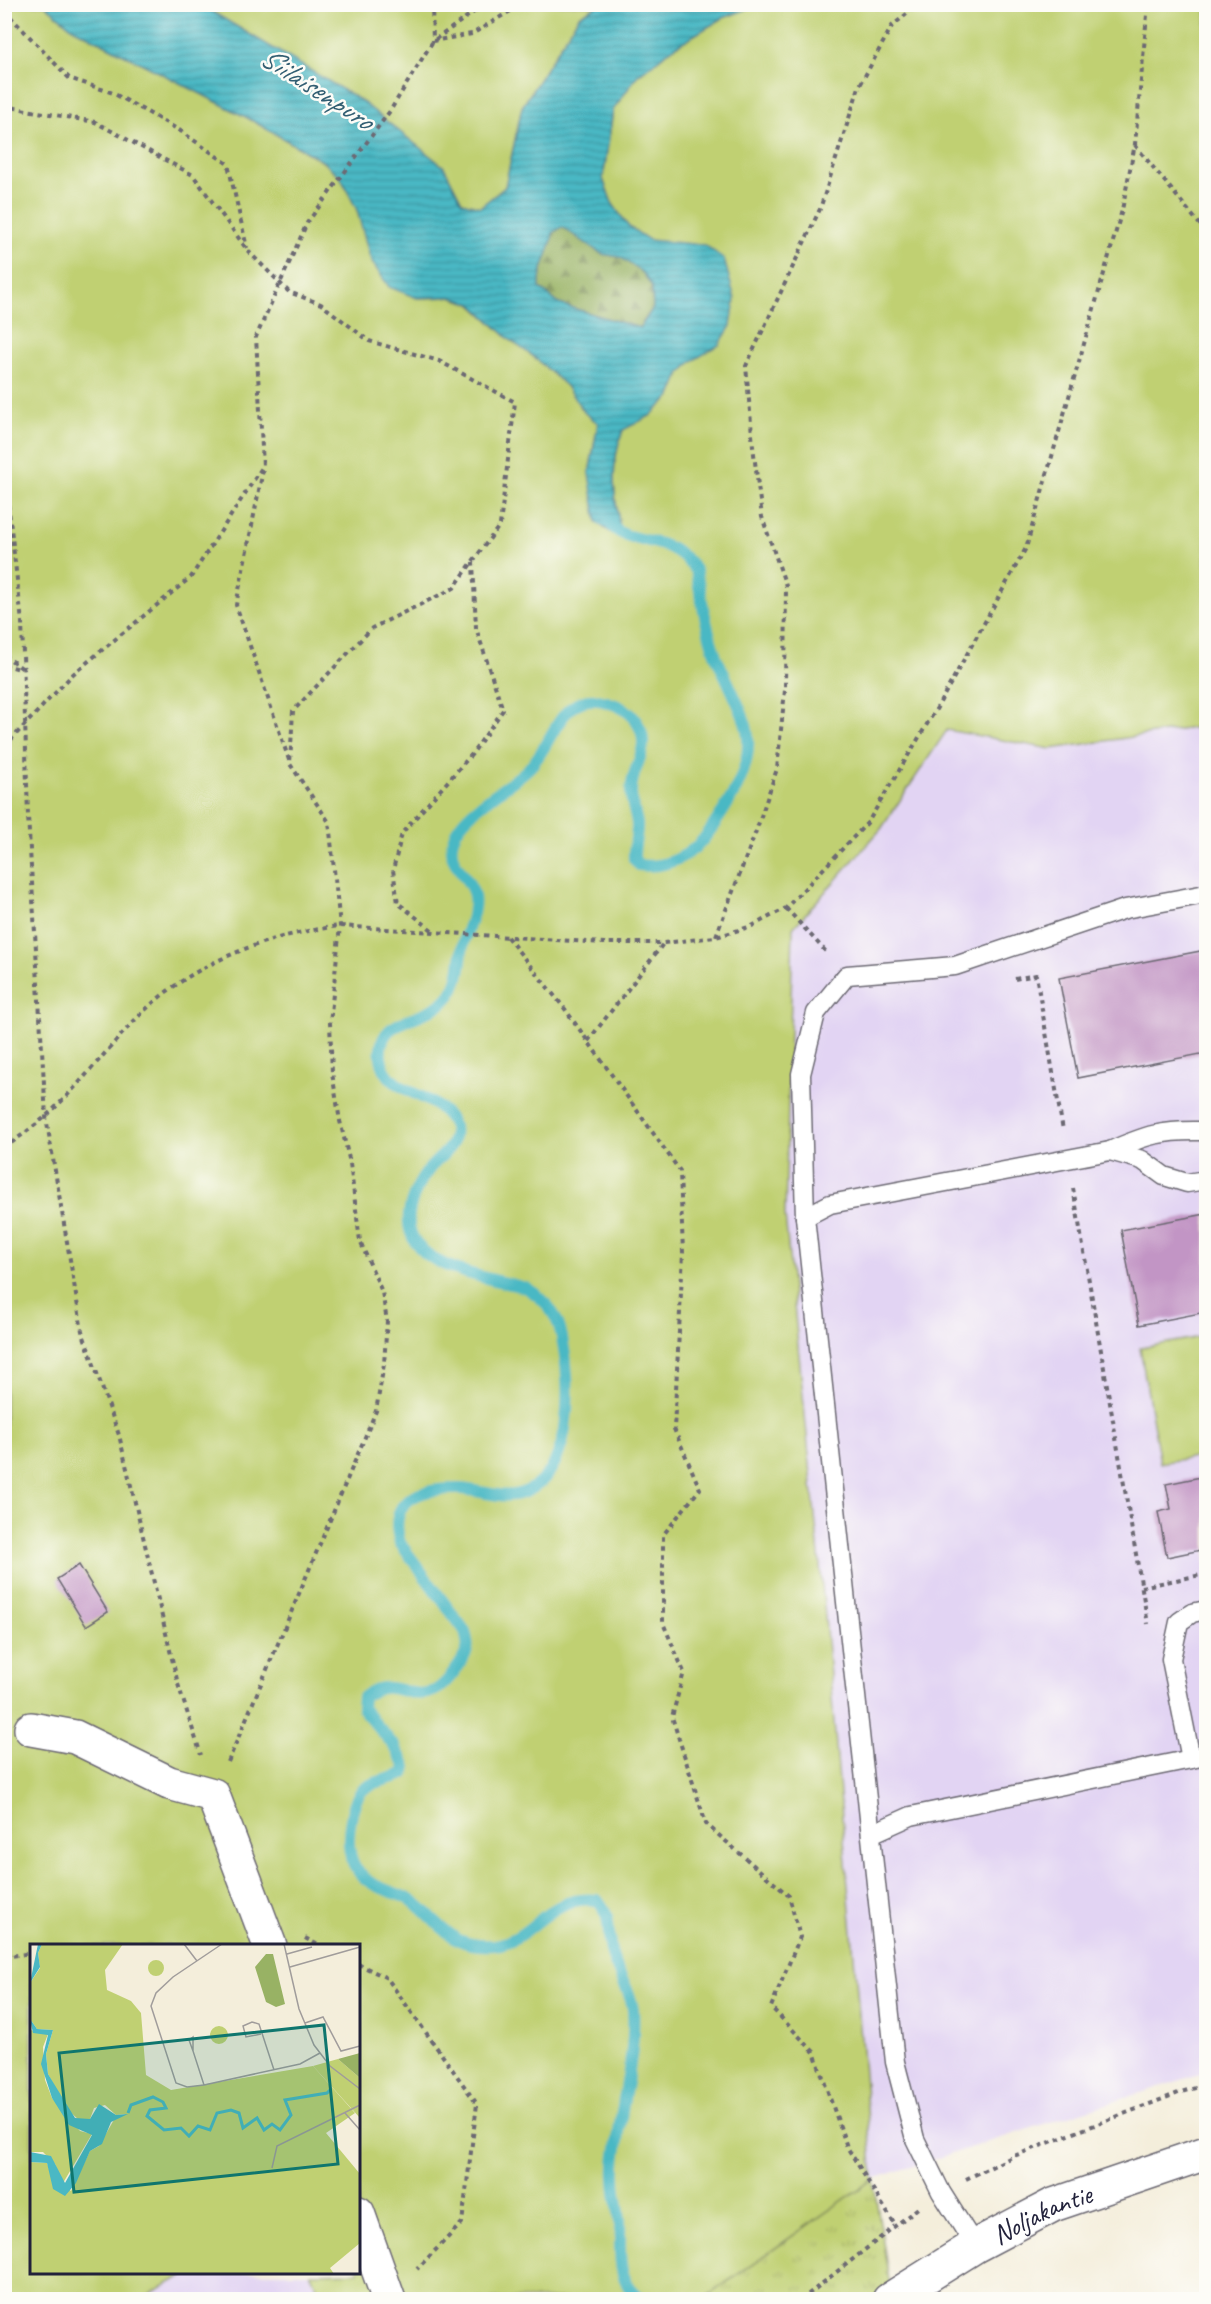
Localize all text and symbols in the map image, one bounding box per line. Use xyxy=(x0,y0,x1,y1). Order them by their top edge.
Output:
water label: Siilaisenpuro xyxy=(254,38,384,141)
inset map xyxy=(30,1944,360,2274)
street label: Noljakantie xyxy=(986,2175,1098,2252)

